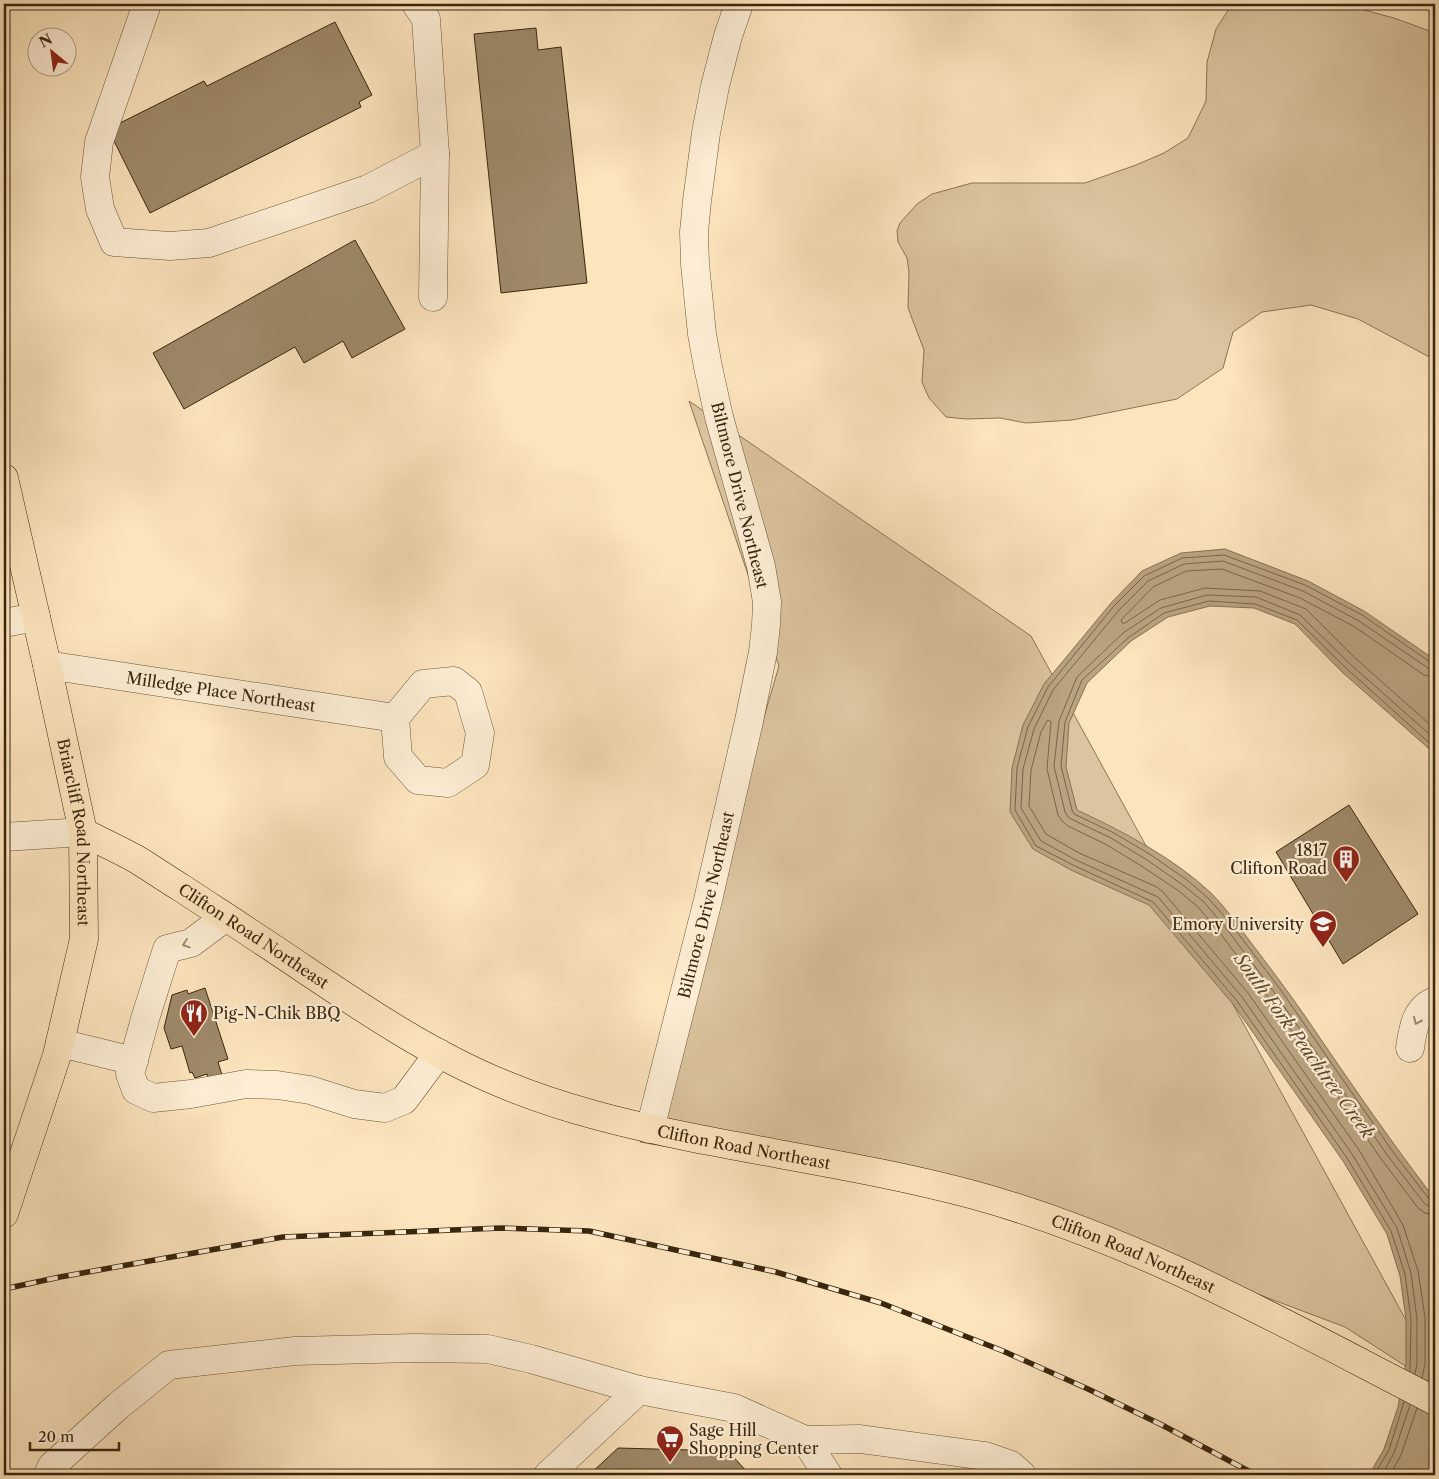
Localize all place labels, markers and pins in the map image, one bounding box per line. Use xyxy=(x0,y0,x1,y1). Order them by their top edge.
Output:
place label: 1817 Clifton Road xyxy=(1230,840,1327,878)
building icon: 1817 Clifton Road xyxy=(1331,844,1361,883)
school or university icon: Emory University xyxy=(1308,909,1338,948)
place label: Emory University xyxy=(1172,914,1305,934)
restaurant icon: Pig-N-Chik BBQ xyxy=(179,998,209,1037)
place label: Pig-N-Chik BBQ xyxy=(213,1003,341,1023)
place label: Sage Hill Shopping Center xyxy=(689,1420,819,1458)
supermarket icon: Sage Hill Shopping Center xyxy=(655,1424,685,1463)

